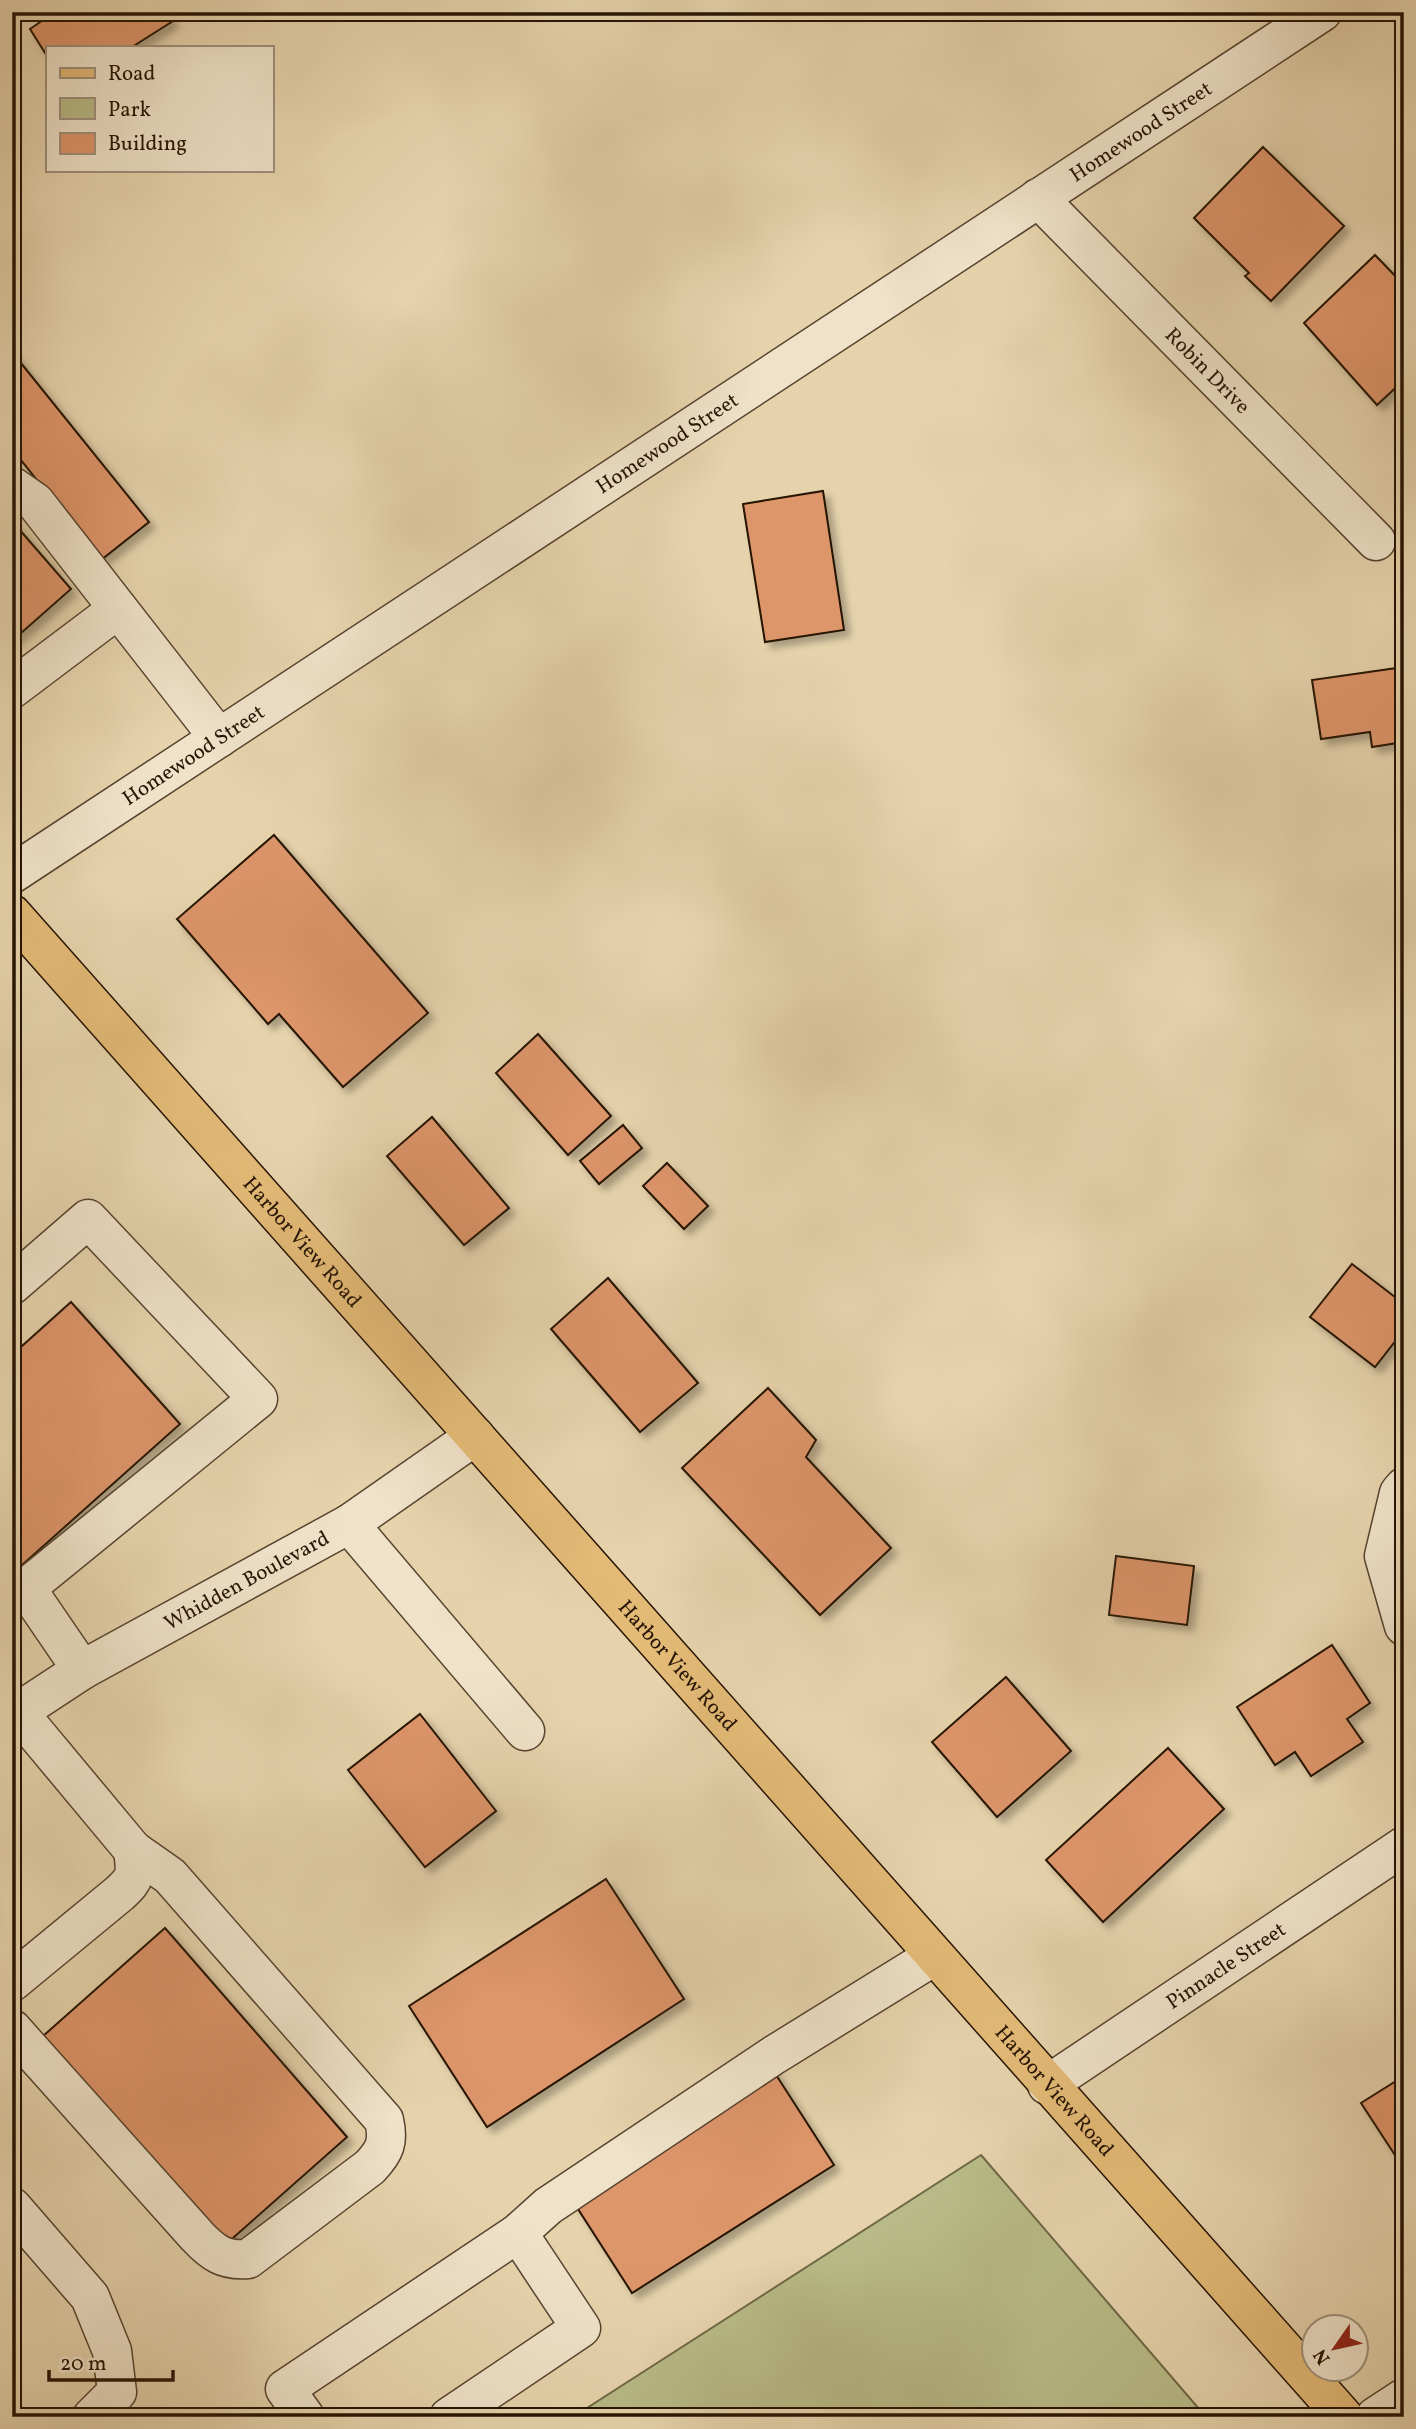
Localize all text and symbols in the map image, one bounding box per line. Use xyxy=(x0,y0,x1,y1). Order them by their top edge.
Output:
legend xyxy=(46,46,273,172)
text: Road xyxy=(108,60,155,89)
street label: Homewood Street xyxy=(1065,75,1218,190)
text: Park xyxy=(108,96,151,125)
text: Building xyxy=(108,130,187,159)
street label: Robin Drive xyxy=(1158,322,1256,421)
street label: Homewood Street xyxy=(591,387,745,502)
street label: Homewood Street xyxy=(117,699,271,813)
street label: Harbor View Road xyxy=(235,1171,368,1315)
street label: Whidden Boulevard xyxy=(159,1524,335,1638)
street label: Harbor View Road xyxy=(611,1594,743,1738)
street label: Pinnacle Street xyxy=(1161,1916,1292,2017)
street label: Harbor View Road xyxy=(987,2019,1120,2164)
north arrow xyxy=(1300,2314,1370,2384)
scale bar xyxy=(49,2338,173,2382)
text: N xyxy=(1308,2343,1337,2369)
text: 20 m xyxy=(60,2350,106,2379)

